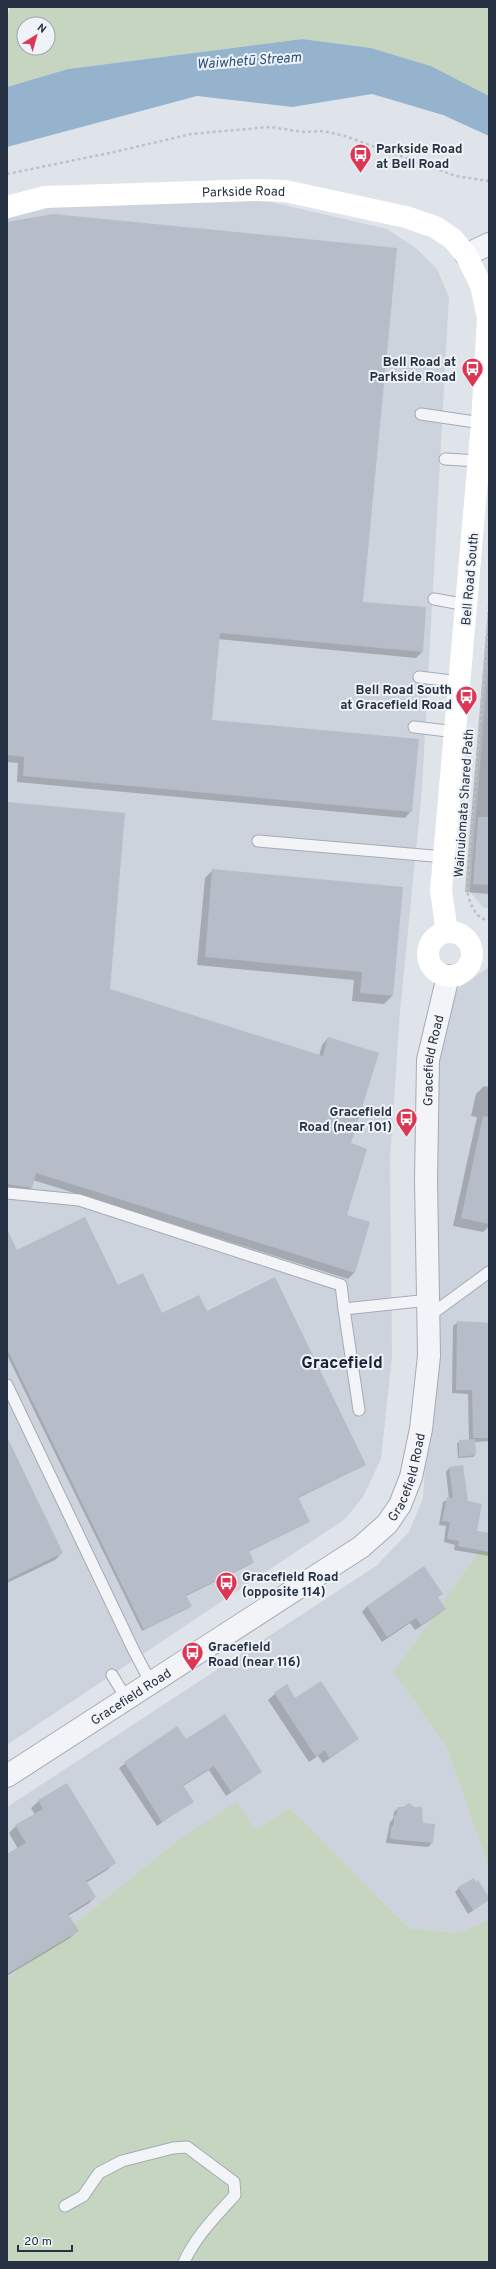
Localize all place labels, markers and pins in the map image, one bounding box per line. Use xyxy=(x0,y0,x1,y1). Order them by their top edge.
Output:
bus stop icon: Parkside Road at Bell Road xyxy=(347,142,373,175)
place label: Parkside Road at Bell Road xyxy=(376,142,463,173)
place label: Bell Road at Parkside Road xyxy=(370,355,456,386)
bus stop icon: Bell Road at Parkside Road xyxy=(459,355,485,388)
place label: Bell Road South at Gracefield Road xyxy=(340,683,452,714)
bus stop icon: Bell Road South at Gracefield Road xyxy=(454,683,480,716)
place label: Gracefield Road (near 101) xyxy=(299,1105,392,1136)
bus stop icon: Gracefield Road (near 101) xyxy=(394,1105,420,1138)
bus stop icon: Gracefield Road (opposite 114) xyxy=(214,1570,240,1603)
place label: Gracefield Road (opposite 114) xyxy=(242,1570,338,1601)
bus stop icon: Gracefield Road (near 116) xyxy=(179,1640,205,1673)
place label: Gracefield Road (near 116) xyxy=(208,1640,301,1671)

